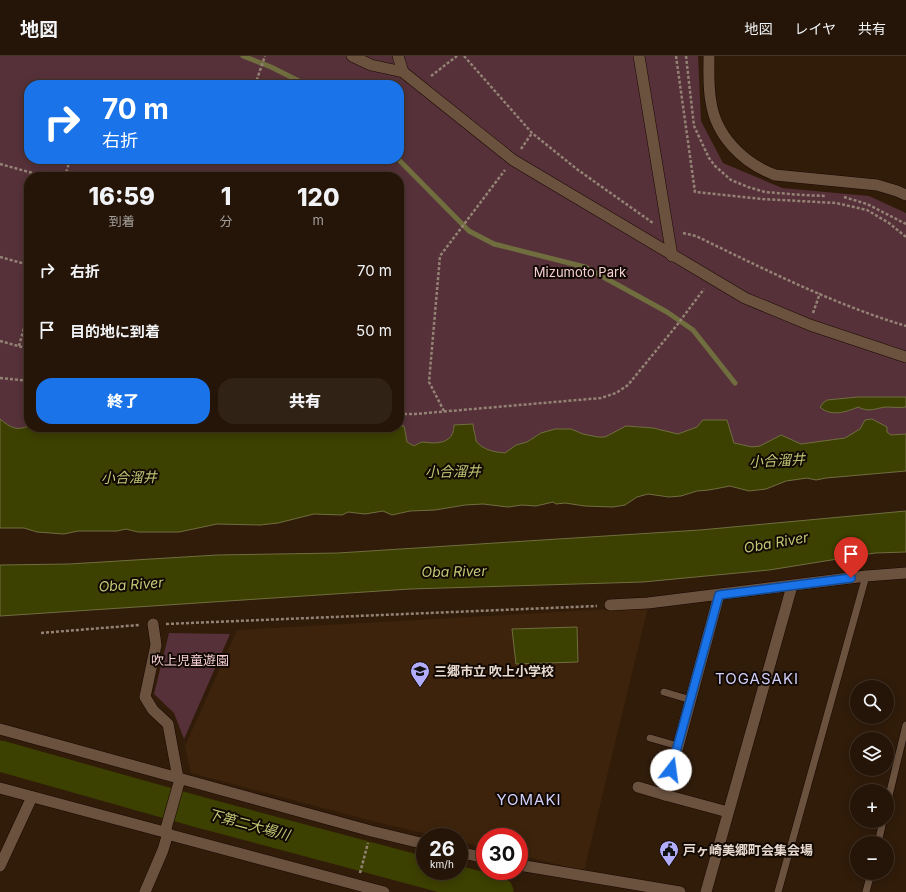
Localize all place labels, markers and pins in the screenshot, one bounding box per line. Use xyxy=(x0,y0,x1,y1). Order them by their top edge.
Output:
pin xyxy=(834,537,868,578)
school or university icon: 三郷市立 吹上小学校 xyxy=(409,660,431,688)
place label: 三郷市立 吹上小学校 xyxy=(434,663,554,679)
public building icon: 戸ヶ崎美郷町会集会場 xyxy=(658,839,680,867)
place label: 戸ヶ崎美郷町会集会場 xyxy=(683,842,813,858)

